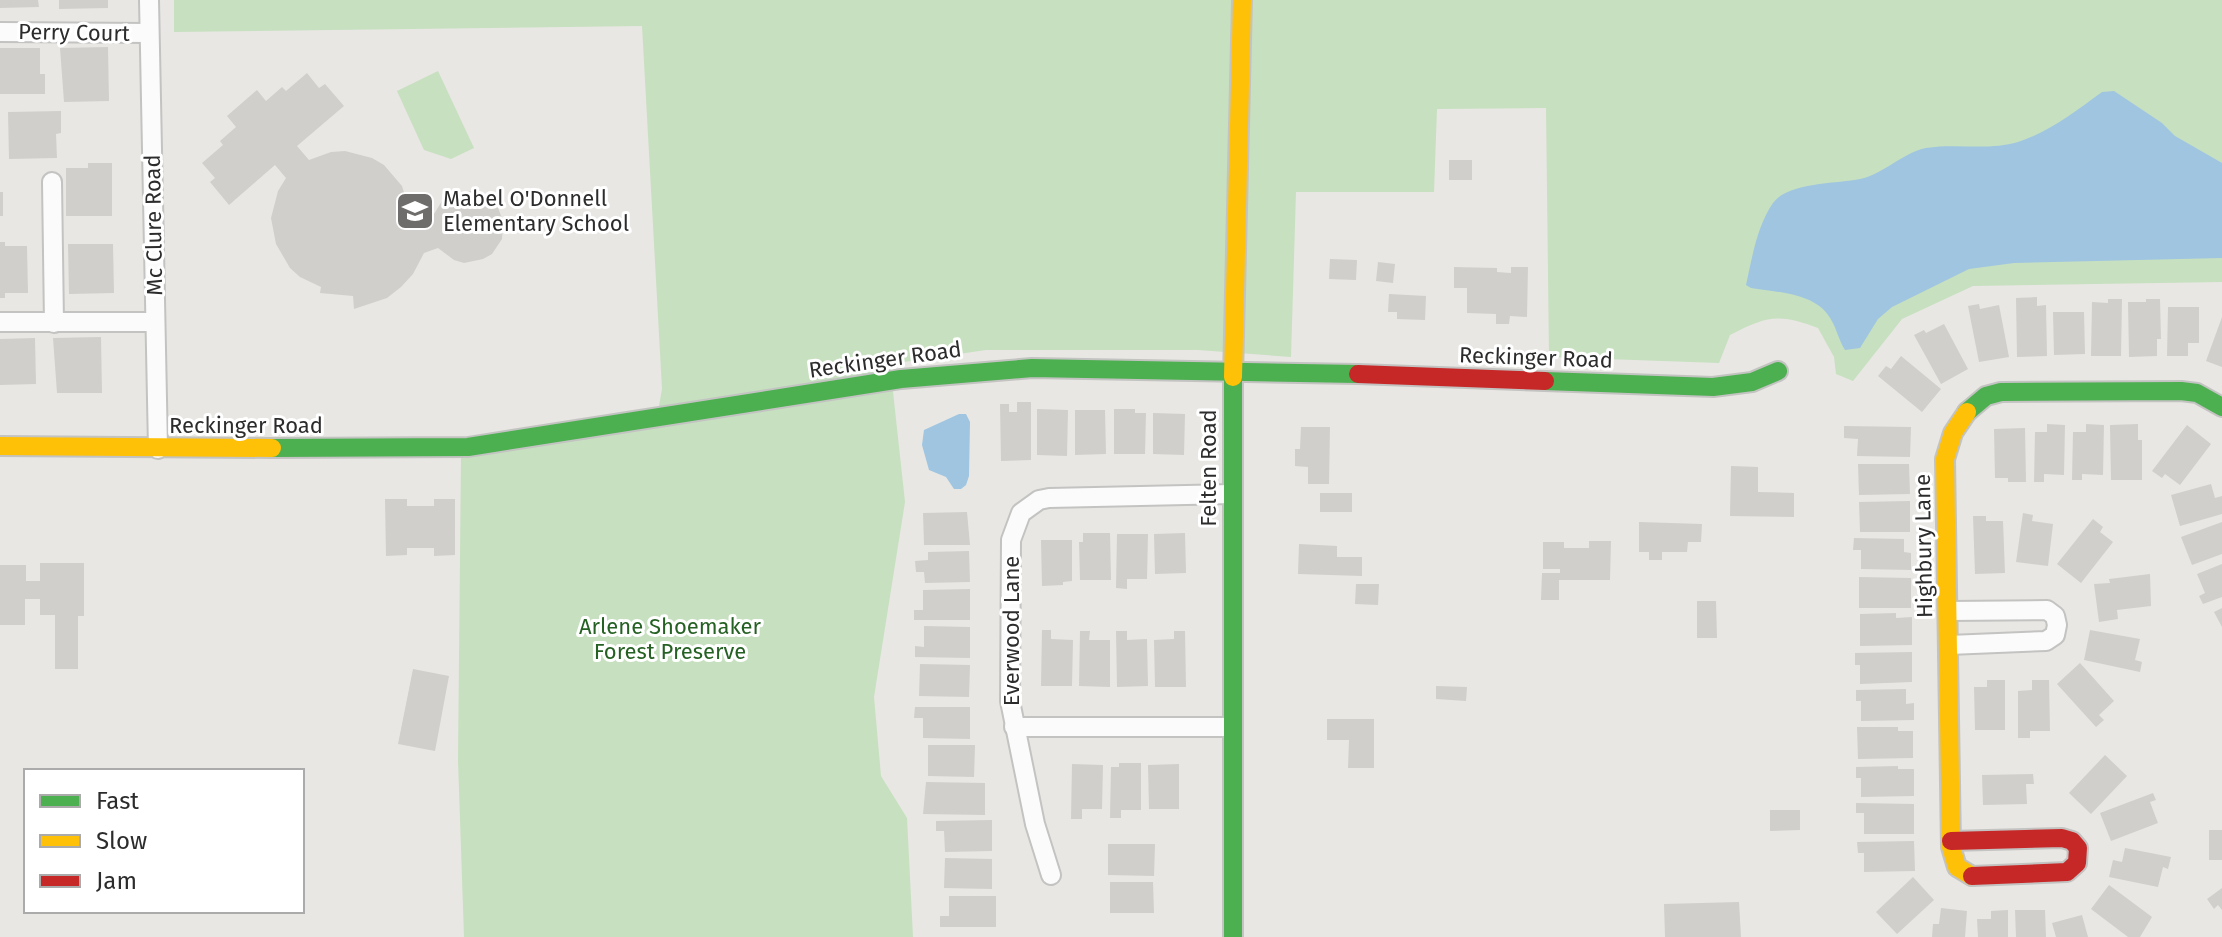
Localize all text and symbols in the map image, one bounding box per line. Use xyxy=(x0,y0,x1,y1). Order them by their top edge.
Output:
street label: Perry Court xyxy=(18,18,130,47)
street label: Mc Clure Road xyxy=(139,154,168,296)
place label: Mabel O'Donnell Elementary School xyxy=(443,185,629,237)
school or university icon: Mabel O'Donnell Elementary School xyxy=(394,190,436,232)
street label: Reckinger Road xyxy=(807,335,963,384)
street label: Reckinger Road xyxy=(1459,341,1613,374)
street label: Felten Road xyxy=(1195,409,1222,527)
street label: Reckinger Road xyxy=(169,412,323,439)
street label: Highbury Lane xyxy=(1909,474,1938,618)
street label: Everwood Lane xyxy=(998,556,1025,706)
park label: Arlene Shoemaker Forest Preserve xyxy=(579,613,762,665)
legend xyxy=(24,769,304,913)
text: Fast xyxy=(96,787,139,815)
text: Slow xyxy=(96,827,147,855)
text: Jam xyxy=(96,867,137,895)

